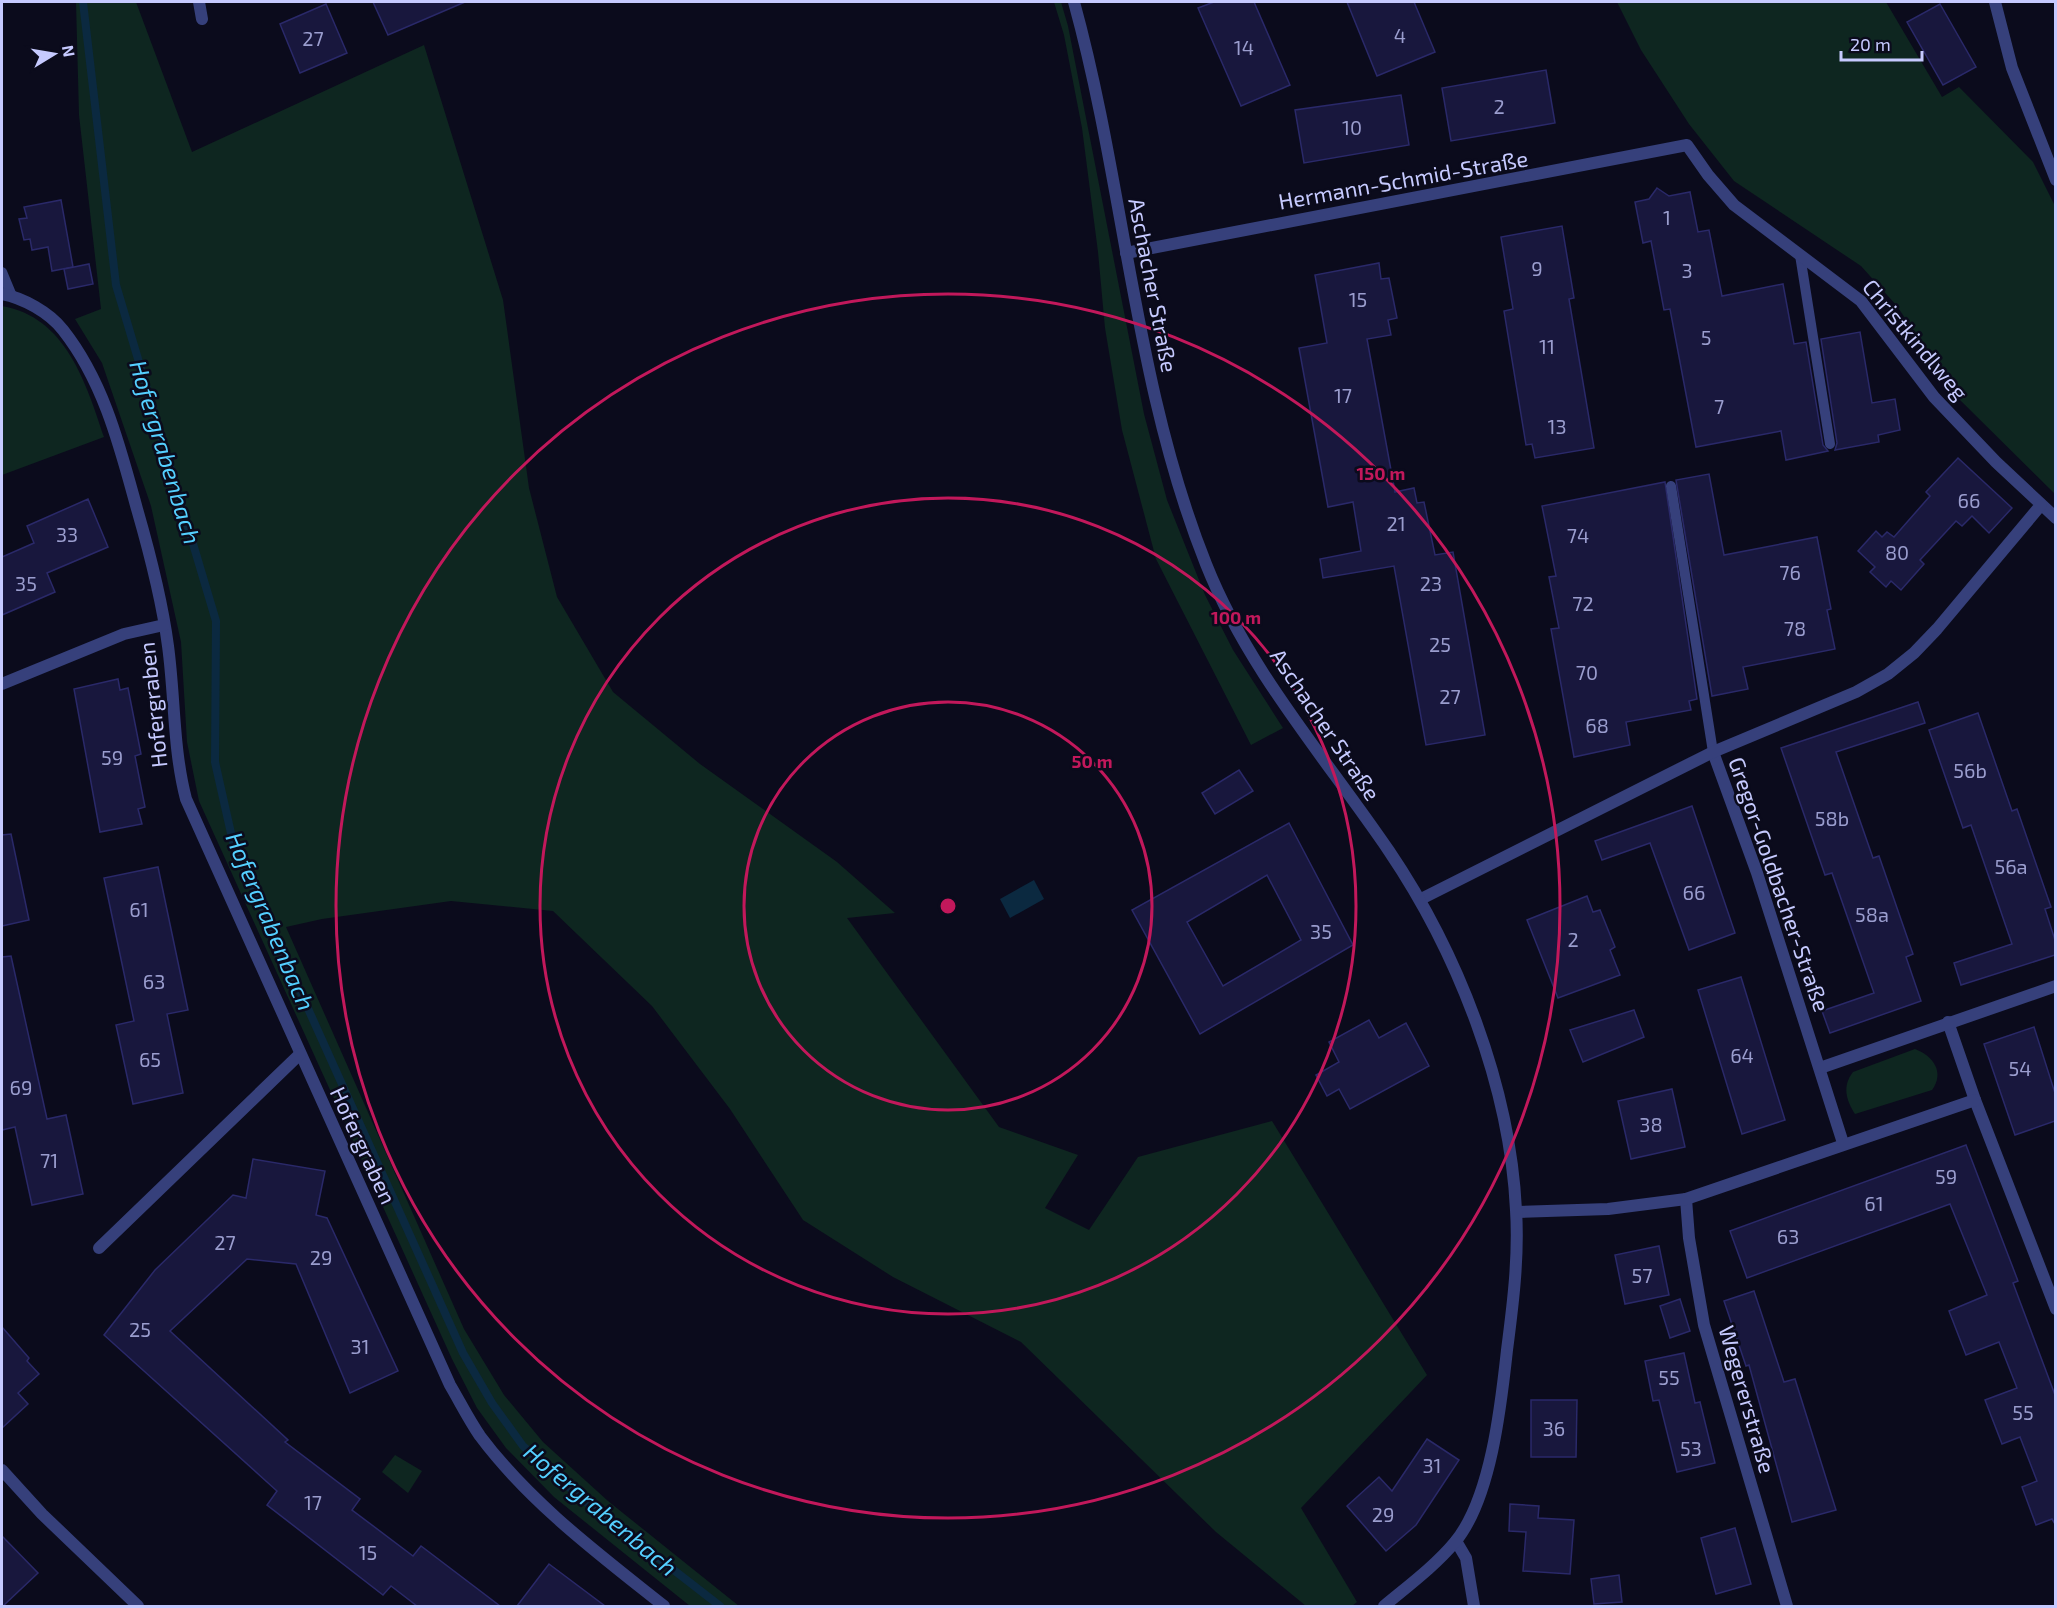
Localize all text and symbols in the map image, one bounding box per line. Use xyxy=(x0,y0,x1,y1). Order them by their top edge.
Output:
house number: 4 xyxy=(1394,23,1406,47)
north arrow xyxy=(24,24,84,84)
scale bar xyxy=(1841,24,1922,62)
house number: 27 xyxy=(302,26,324,50)
text: 20 m xyxy=(1850,33,1891,55)
house number: 14 xyxy=(1234,35,1254,59)
text: N xyxy=(59,44,80,59)
house number: 2 xyxy=(1493,94,1505,118)
house number: 10 xyxy=(1342,115,1362,139)
street label: Hermann-Schmid-Straße xyxy=(1276,144,1530,214)
street label: Aschacher Straße xyxy=(1124,196,1184,374)
house number: 1 xyxy=(1663,205,1671,229)
house number: 9 xyxy=(1531,256,1543,280)
house number: 3 xyxy=(1681,258,1693,282)
street label: Christkindlweg xyxy=(1858,273,1974,405)
house number: 15 xyxy=(1349,287,1367,311)
house number: 5 xyxy=(1701,325,1711,349)
house number: 11 xyxy=(1539,334,1555,358)
water label: Hofergrabenbach xyxy=(124,356,208,548)
house number: 17 xyxy=(1334,383,1352,407)
house number: 7 xyxy=(1714,394,1724,418)
house number: 13 xyxy=(1547,414,1567,438)
text: 150 m xyxy=(1357,462,1405,484)
house number: 66 xyxy=(1958,488,1980,512)
house number: 21 xyxy=(1386,511,1406,535)
house number: 33 xyxy=(56,522,78,546)
house number: 74 xyxy=(1567,523,1589,547)
house number: 80 xyxy=(1885,540,1909,564)
house number: 76 xyxy=(1779,560,1801,584)
house number: 35 xyxy=(15,571,37,595)
house number: 23 xyxy=(1420,571,1442,595)
house number: 72 xyxy=(1572,591,1594,615)
text: 100 m xyxy=(1211,606,1261,628)
house number: 78 xyxy=(1784,616,1806,640)
house number: 25 xyxy=(1429,632,1451,656)
street label: Hofergraben xyxy=(132,641,172,769)
street label: Aschacher Straße xyxy=(1266,643,1386,805)
house number: 70 xyxy=(1576,660,1598,684)
house number: 27 xyxy=(1439,684,1461,708)
house number: 68 xyxy=(1585,713,1609,737)
house number: 59 xyxy=(101,745,123,769)
text: 50 m xyxy=(1071,750,1113,772)
street label: Gregor-Goldbacher-Straße xyxy=(1724,753,1836,1015)
house number: 56b xyxy=(1953,758,1987,782)
house number: 58b xyxy=(1815,806,1849,830)
water label: Hofergrabenbach xyxy=(220,827,322,1015)
house number: 56a xyxy=(1994,854,2028,878)
house number: 66 xyxy=(1683,880,1705,904)
centre of rings xyxy=(938,896,958,916)
house number: 61 xyxy=(129,897,149,921)
house number: 58a xyxy=(1855,902,1889,926)
house number: 35 xyxy=(1310,919,1332,943)
house number: 2 xyxy=(1567,927,1579,951)
house number: 63 xyxy=(143,969,165,993)
house number: 64 xyxy=(1730,1043,1754,1067)
house number: 65 xyxy=(139,1047,161,1071)
house number: 54 xyxy=(2008,1056,2032,1080)
house number: 69 xyxy=(10,1075,32,1099)
street label: Hofergraben xyxy=(326,1082,402,1208)
house number: 38 xyxy=(1639,1112,1663,1136)
house number: 71 xyxy=(40,1148,58,1172)
house number: 59 xyxy=(1935,1164,1957,1188)
house number: 61 xyxy=(1864,1191,1884,1215)
house number: 63 xyxy=(1777,1224,1799,1248)
house number: 27 xyxy=(214,1230,236,1254)
house number: 29 xyxy=(310,1245,332,1269)
house number: 57 xyxy=(1632,1263,1652,1287)
house number: 25 xyxy=(129,1317,151,1341)
street label: Wegererstraße xyxy=(1714,1322,1782,1476)
house number: 31 xyxy=(350,1334,370,1358)
house number: 55 xyxy=(1658,1365,1680,1389)
house number: 55 xyxy=(2012,1400,2034,1424)
house number: 36 xyxy=(1543,1416,1565,1440)
house number: 53 xyxy=(1680,1436,1702,1460)
water label: Hofergrabenbach xyxy=(519,1437,683,1581)
house number: 31 xyxy=(1422,1453,1442,1477)
house number: 17 xyxy=(304,1490,322,1514)
house number: 29 xyxy=(1372,1502,1394,1526)
house number: 15 xyxy=(359,1540,377,1564)

